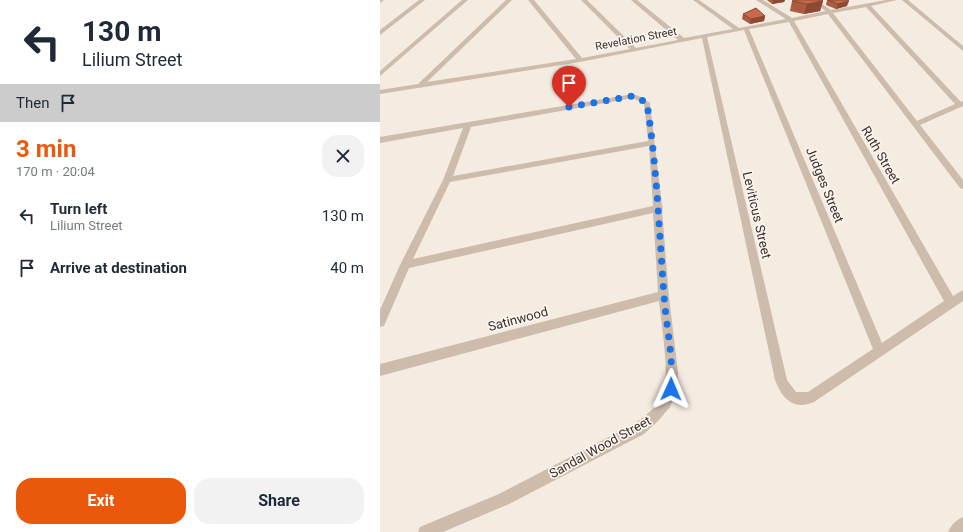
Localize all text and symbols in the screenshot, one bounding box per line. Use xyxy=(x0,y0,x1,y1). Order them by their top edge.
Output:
text: 130 m xyxy=(82,15,161,48)
icon: left xyxy=(16,16,68,68)
street label: Revelation Street xyxy=(594,25,678,53)
text: Lilium Street xyxy=(82,49,183,70)
pin xyxy=(552,66,586,107)
icon: arrive xyxy=(558,72,580,94)
icon: arrive xyxy=(57,92,79,114)
text: Then xyxy=(16,94,49,112)
street label: Ruth Street xyxy=(858,123,904,187)
text: 3 min xyxy=(16,135,76,163)
button: close xyxy=(322,135,364,177)
street label: Judges Street xyxy=(803,145,847,225)
text: 170 m · 20:04 xyxy=(16,164,95,179)
street label: Leviticus Street xyxy=(740,170,774,260)
text: Turn left xyxy=(50,200,107,218)
icon: left xyxy=(16,205,38,227)
text: 130 m xyxy=(322,207,364,225)
text: Lilium Street xyxy=(50,218,123,233)
icon: arrive xyxy=(16,257,38,279)
text: Arrive at destination xyxy=(50,259,187,277)
text: 40 m xyxy=(330,259,364,277)
street label: Satinwood xyxy=(486,304,550,334)
position arrow xyxy=(650,368,692,410)
street label: Sandal Wood Street xyxy=(547,413,653,481)
button: Exit xyxy=(16,478,186,524)
button: Share xyxy=(194,478,364,524)

